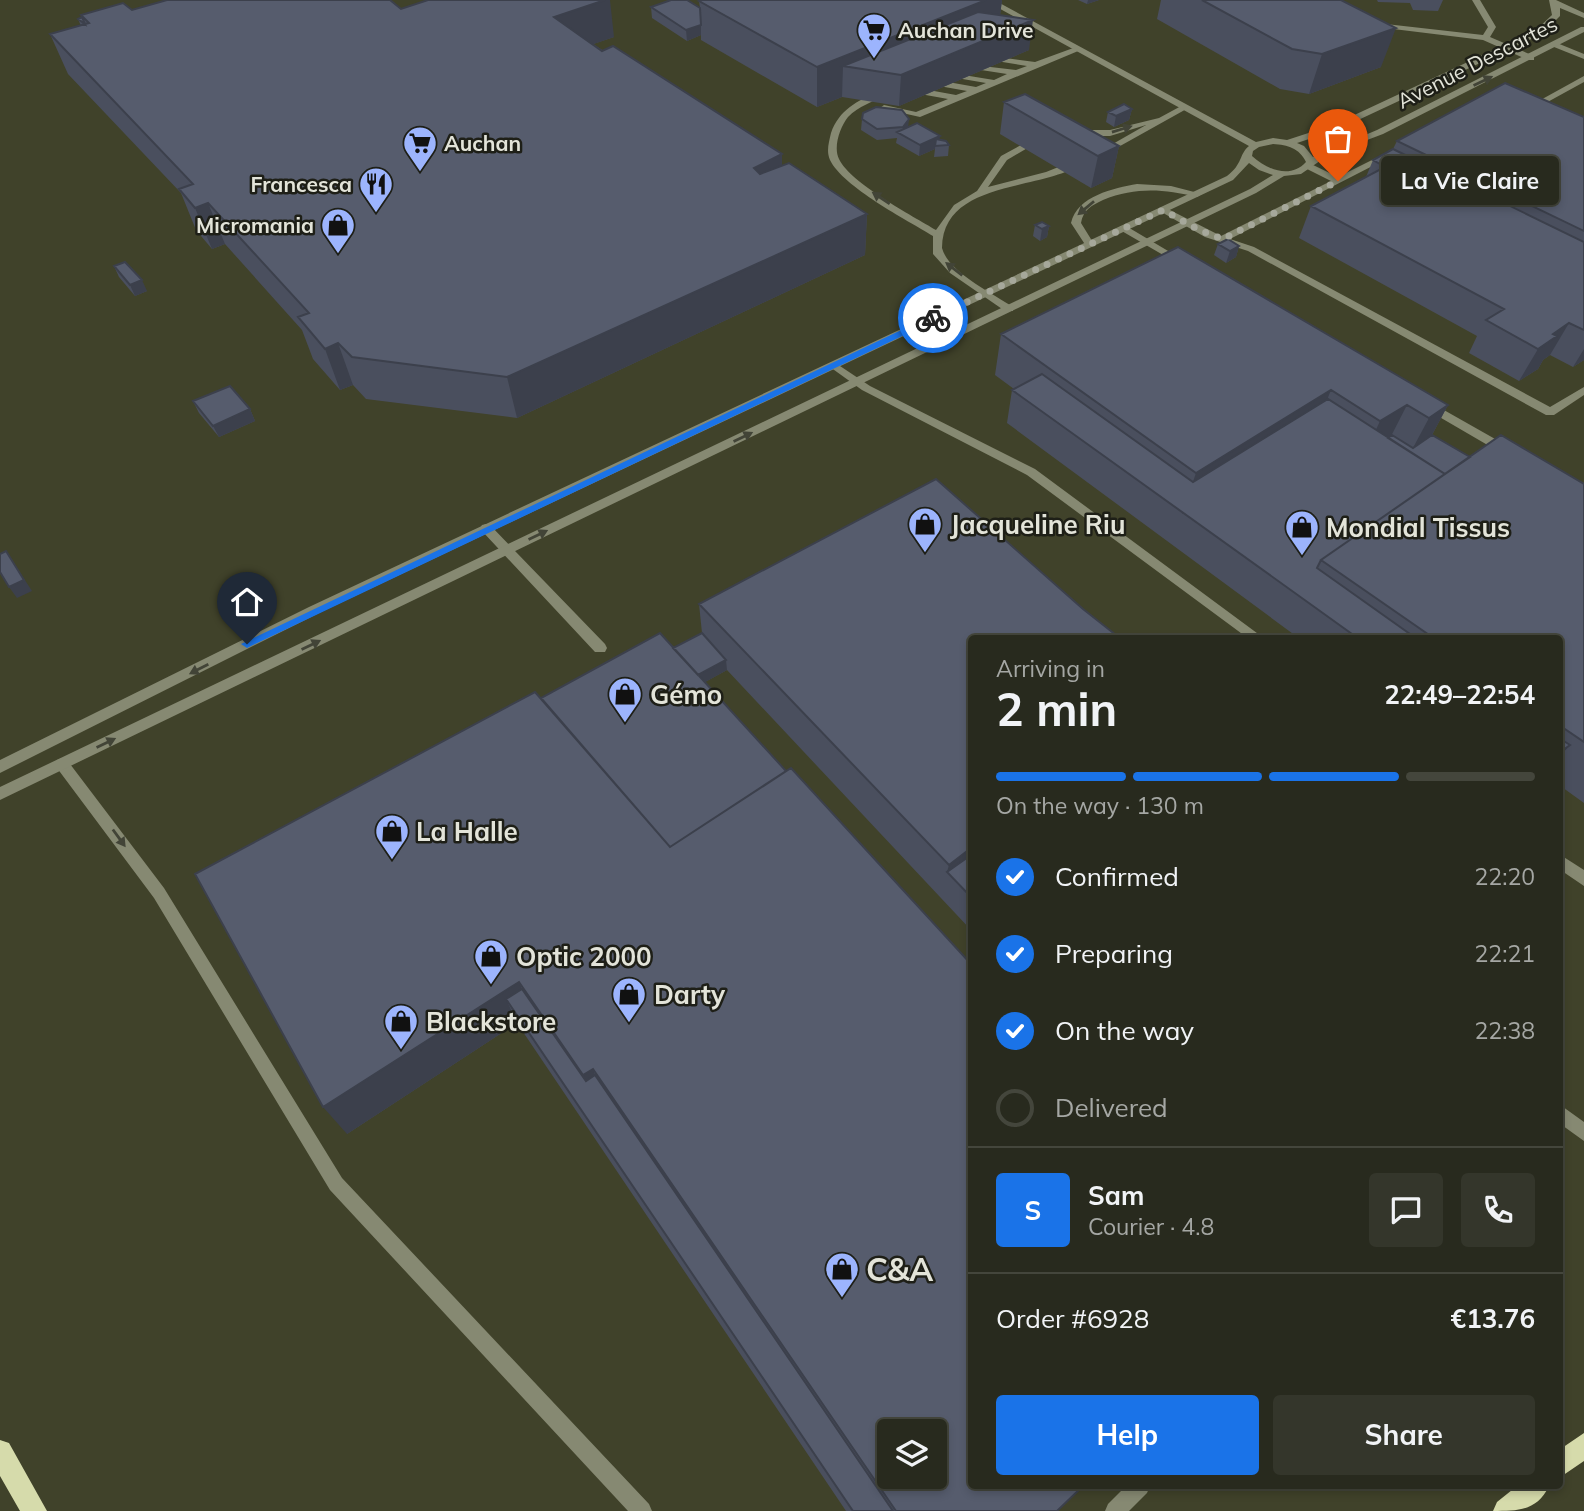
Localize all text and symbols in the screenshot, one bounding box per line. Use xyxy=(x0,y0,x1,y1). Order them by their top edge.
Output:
street label: Avenue Descartes xyxy=(1393,10,1561,114)
supermarket icon: Auchan Drive xyxy=(855,11,893,60)
place label: Auchan Drive xyxy=(898,17,1033,43)
one-way arrow xyxy=(1473,76,1493,87)
pin xyxy=(1308,109,1368,181)
icon: bag xyxy=(1319,120,1357,158)
one-way arrow xyxy=(1112,123,1133,134)
supermarket icon: Auchan xyxy=(401,124,439,173)
place label: Auchan xyxy=(444,130,521,156)
callout: La Vie Claire xyxy=(1380,156,1558,206)
restaurant icon: Francesca xyxy=(357,165,395,214)
text: La Vie Claire xyxy=(1401,166,1539,195)
place label: Francesca xyxy=(250,171,352,197)
one-way arrow xyxy=(871,191,891,204)
one-way arrow xyxy=(1077,200,1095,216)
shop icon: Micromania xyxy=(319,206,357,255)
place label: Micromania xyxy=(196,212,314,238)
one-way arrow xyxy=(945,262,963,277)
courier xyxy=(898,283,968,353)
icon: bike xyxy=(914,299,952,337)
one-way arrow xyxy=(733,431,753,443)
shop icon: Jacqueline Riu xyxy=(906,505,944,554)
place label: Jacqueline Riu xyxy=(950,508,1125,541)
shop icon: Mondial Tissus xyxy=(1283,508,1321,557)
place label: Mondial Tissus xyxy=(1326,511,1510,544)
one-way arrow xyxy=(528,530,548,541)
pin xyxy=(217,572,277,644)
icon: home xyxy=(228,583,266,621)
one-way arrow xyxy=(301,639,321,650)
text: Arriving in xyxy=(996,654,1105,683)
one-way arrow xyxy=(189,663,209,674)
shop icon: Gémo xyxy=(606,675,644,724)
place label: Gémo xyxy=(650,678,722,711)
text: 22:49–22:54 xyxy=(1384,678,1535,711)
text: 2 min xyxy=(996,680,1117,738)
one-way arrow xyxy=(96,738,116,749)
text: On the way · 130 m xyxy=(996,791,1204,820)
shop icon: La Halle xyxy=(373,812,411,861)
place label: La Halle xyxy=(416,815,518,848)
one-way arrow xyxy=(112,829,126,847)
icon: check xyxy=(996,858,1034,896)
text: Confirmed xyxy=(1055,860,1179,893)
text: 22:20 xyxy=(1475,862,1535,891)
icon: check xyxy=(996,935,1034,973)
shop icon: Optic 2000 xyxy=(472,937,510,986)
text: Preparing xyxy=(1055,937,1173,970)
text: 22:21 xyxy=(1475,939,1535,968)
place label: Optic 2000 xyxy=(516,940,652,973)
shop icon: Darty xyxy=(610,975,648,1024)
place label: Darty xyxy=(654,978,726,1011)
shop icon: Blackstore xyxy=(382,1002,420,1051)
place label: Blackstore xyxy=(426,1005,556,1038)
icon: check xyxy=(996,1012,1034,1050)
text: On the way xyxy=(1055,1014,1194,1047)
text: 22:38 xyxy=(1475,1016,1535,1045)
text: Delivered xyxy=(1055,1091,1168,1124)
button: chat xyxy=(1369,1173,1443,1247)
button: phone xyxy=(1461,1173,1535,1247)
text: Sam xyxy=(1088,1179,1144,1212)
text: S xyxy=(1025,1194,1041,1227)
text: Courier · 4.8 xyxy=(1088,1212,1214,1241)
place label: C&A xyxy=(866,1249,933,1289)
shop icon: C&A xyxy=(823,1250,861,1299)
text: Order #6928 xyxy=(996,1302,1149,1335)
text: €13.76 xyxy=(1451,1302,1535,1335)
button: Help xyxy=(996,1395,1259,1475)
button: Share xyxy=(1273,1395,1535,1475)
map controls xyxy=(877,1419,947,1489)
button: layers xyxy=(877,1419,947,1489)

